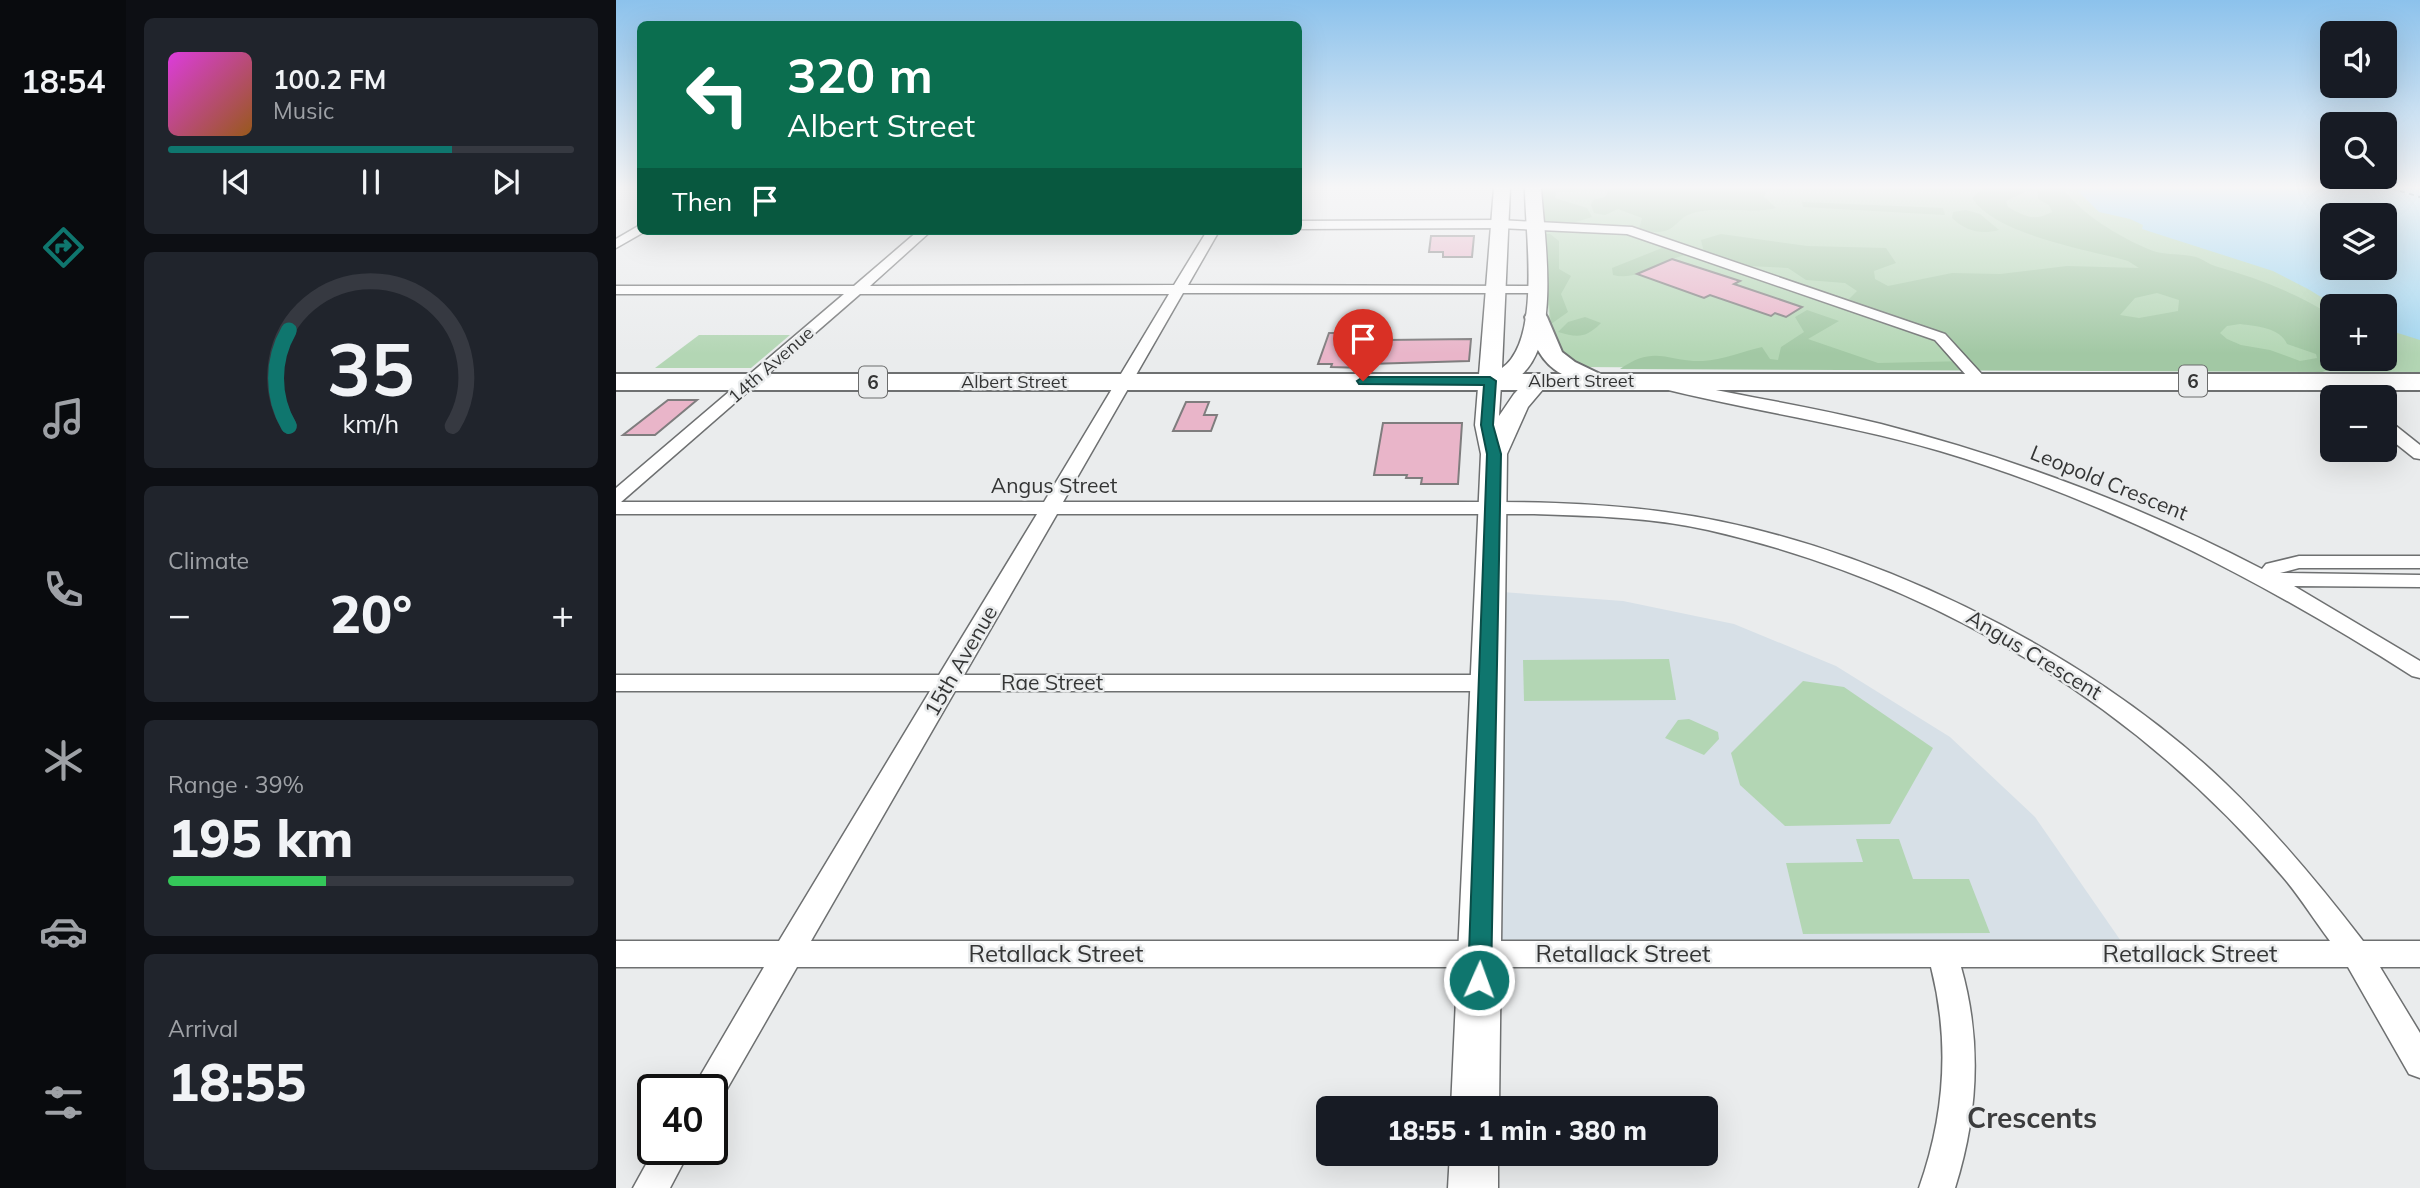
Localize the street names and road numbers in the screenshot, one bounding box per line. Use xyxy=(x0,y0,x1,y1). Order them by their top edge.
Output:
street label: 14th Avenue xyxy=(723,321,818,408)
road number: 6 xyxy=(859,366,887,398)
road number: 6 xyxy=(2179,366,2207,396)
street label: Albert Street xyxy=(1528,369,1634,392)
street label: Albert Street xyxy=(961,370,1067,393)
street label: Leopold Crescent xyxy=(2027,439,2192,525)
street label: Angus Street xyxy=(991,472,1117,498)
street label: 15th Avenue xyxy=(918,601,1002,720)
street label: Angus Crescent xyxy=(1962,604,2107,705)
street label: Rae Street xyxy=(1001,669,1103,695)
street label: Retallack Street xyxy=(969,938,1143,968)
street label: Retallack Street xyxy=(1536,938,1710,968)
street label: Retallack Street xyxy=(2103,938,2277,968)

